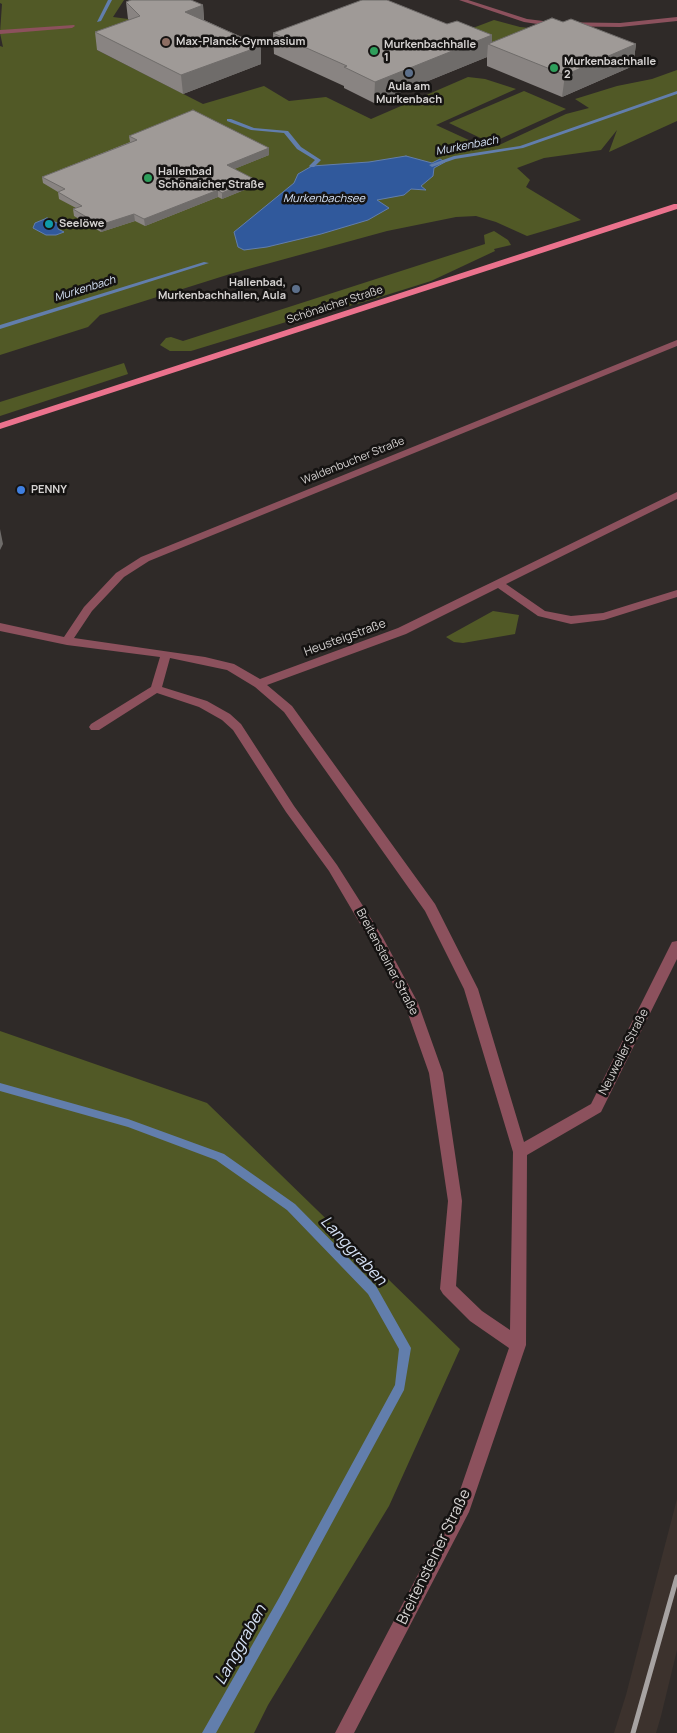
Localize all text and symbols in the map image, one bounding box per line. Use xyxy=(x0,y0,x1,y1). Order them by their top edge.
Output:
place label: Max-Planck-Gymnasium xyxy=(176,35,305,49)
marker: Max-Planck-Gymnasium xyxy=(160,36,172,48)
place label: Murkenbachhalle 1 xyxy=(384,38,476,64)
marker: Murkenbachhalle 1 xyxy=(368,45,380,57)
place label: Murkenbachhalle 2 xyxy=(564,55,656,81)
marker: Murkenbachhalle 2 xyxy=(548,62,560,74)
marker: Aula am Murkenbach xyxy=(403,67,415,79)
place label: Aula am Murkenbach xyxy=(376,80,442,106)
water label: Murkenbach xyxy=(435,133,499,159)
place label: Hallenbad Schönaicher Straße xyxy=(158,165,264,191)
marker: Hallenbad Schönaicher Straße xyxy=(142,172,154,184)
water label: Murkenbachsee xyxy=(283,192,365,206)
place label: Seelöwe xyxy=(59,217,104,231)
marker: Seelöwe xyxy=(43,218,55,230)
water label: Murkenbach xyxy=(53,273,117,305)
place label: Hallenbad, Murkenbachhallen, Aula xyxy=(158,276,286,302)
street label: Schönaicher Straße xyxy=(285,283,385,327)
marker: Hallenbad, Murkenbachhallen, Aula xyxy=(290,283,302,295)
street label: Waldenbucher Straße xyxy=(299,434,407,488)
place label: PENNY xyxy=(31,483,67,497)
marker: PENNY xyxy=(15,484,27,496)
street label: Heusteigstraße xyxy=(302,616,388,660)
street label: Breitensteiner Straße xyxy=(353,906,421,1018)
street label: Neuweiler Straße xyxy=(596,1006,652,1098)
water label: Langgraben xyxy=(316,1212,390,1290)
street label: Breitensteiner Straße xyxy=(393,1486,475,1628)
water label: Langgraben xyxy=(211,1602,271,1688)

